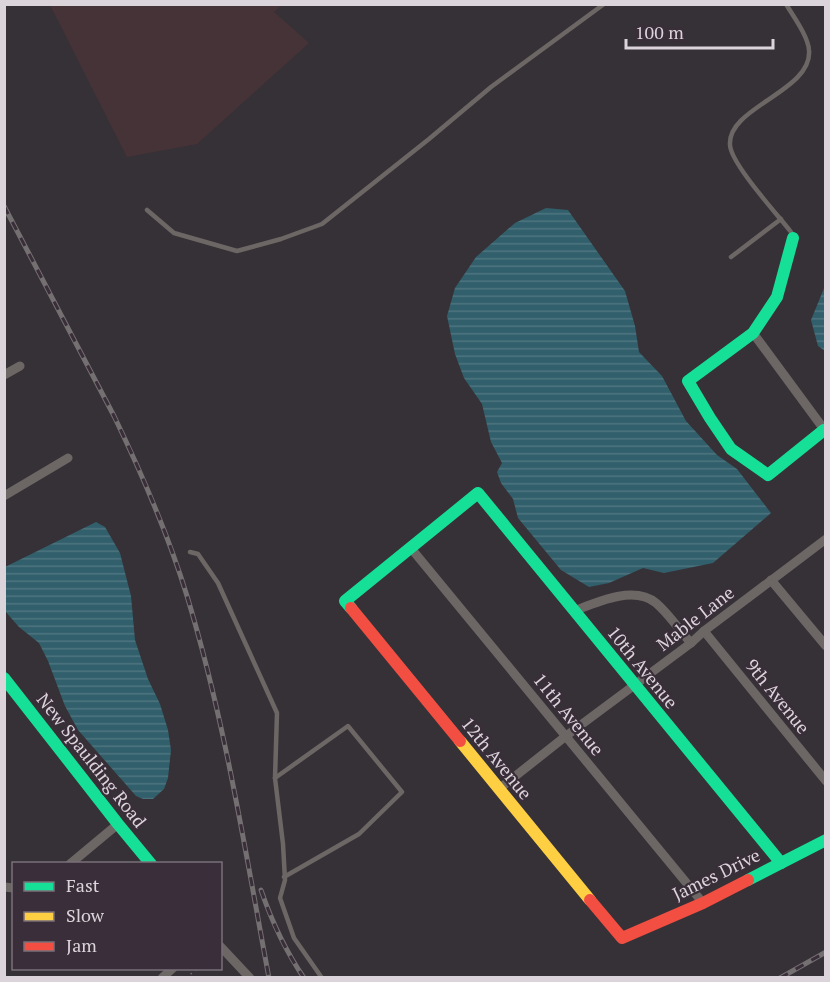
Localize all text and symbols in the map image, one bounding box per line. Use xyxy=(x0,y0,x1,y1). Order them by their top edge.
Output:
scale bar xyxy=(626,12,773,50)
text: 100 m xyxy=(635,20,684,44)
street label: Mable Lane xyxy=(651,580,739,656)
street label: 10th Avenue xyxy=(602,621,684,713)
street label: 9th Avenue xyxy=(740,654,816,738)
street label: 11th Avenue xyxy=(528,668,610,760)
street label: New Spaulding Road xyxy=(32,688,152,832)
street label: 12th Avenue xyxy=(456,712,538,804)
street label: James Drive xyxy=(668,842,764,906)
legend xyxy=(12,862,222,970)
text: Fast xyxy=(66,873,100,897)
text: Slow xyxy=(66,903,105,927)
text: Jam xyxy=(66,933,97,957)

